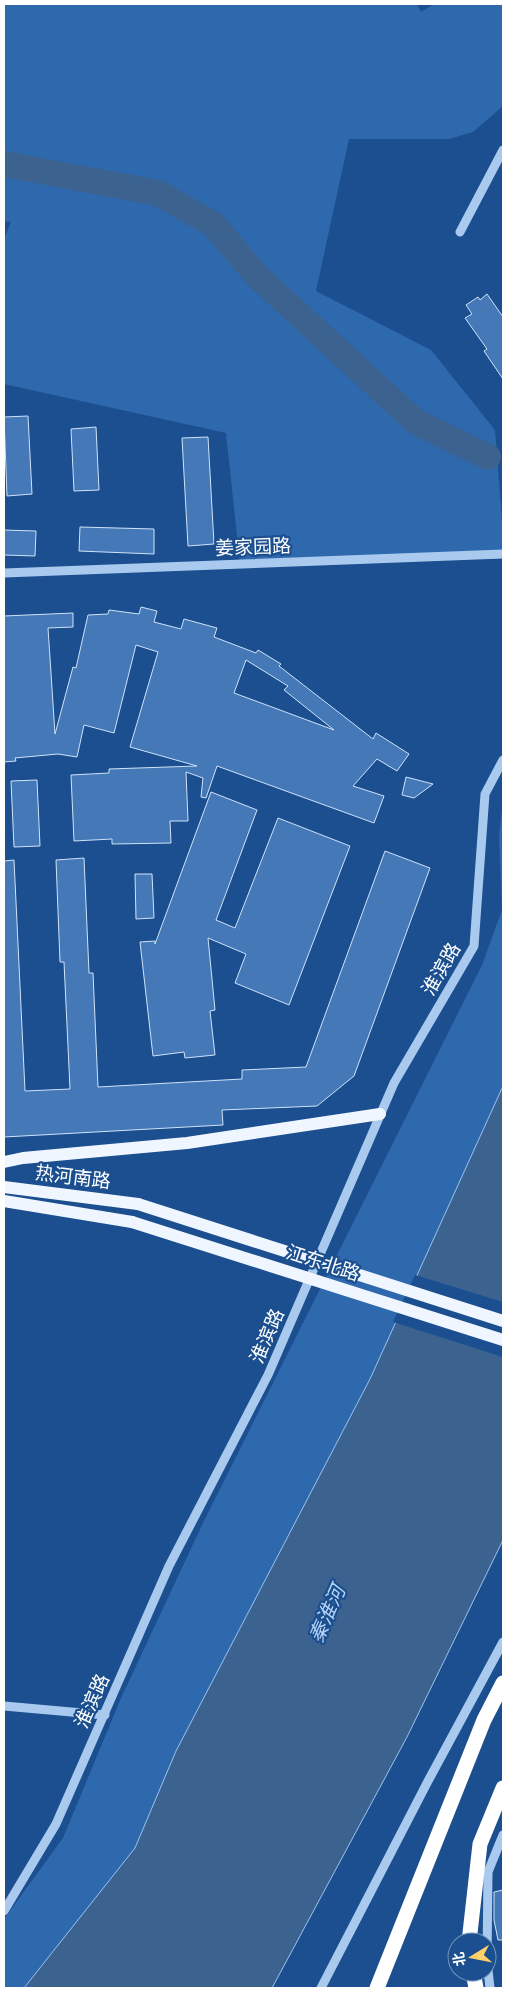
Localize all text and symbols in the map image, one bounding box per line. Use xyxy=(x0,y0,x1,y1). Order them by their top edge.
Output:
street label: 姜家园路 xyxy=(215,533,291,561)
street label: 淮滨路 xyxy=(416,938,466,1000)
street label: 热河南路 xyxy=(34,1160,112,1194)
street label: 江东北路 xyxy=(283,1239,363,1287)
street label: 淮滨路 xyxy=(244,1305,290,1367)
water label: 秦淮河 xyxy=(303,1578,353,1647)
street label: 淮滨路 xyxy=(69,1670,115,1732)
north arrow xyxy=(447,1932,497,1982)
text: 北 xyxy=(449,1951,469,1968)

